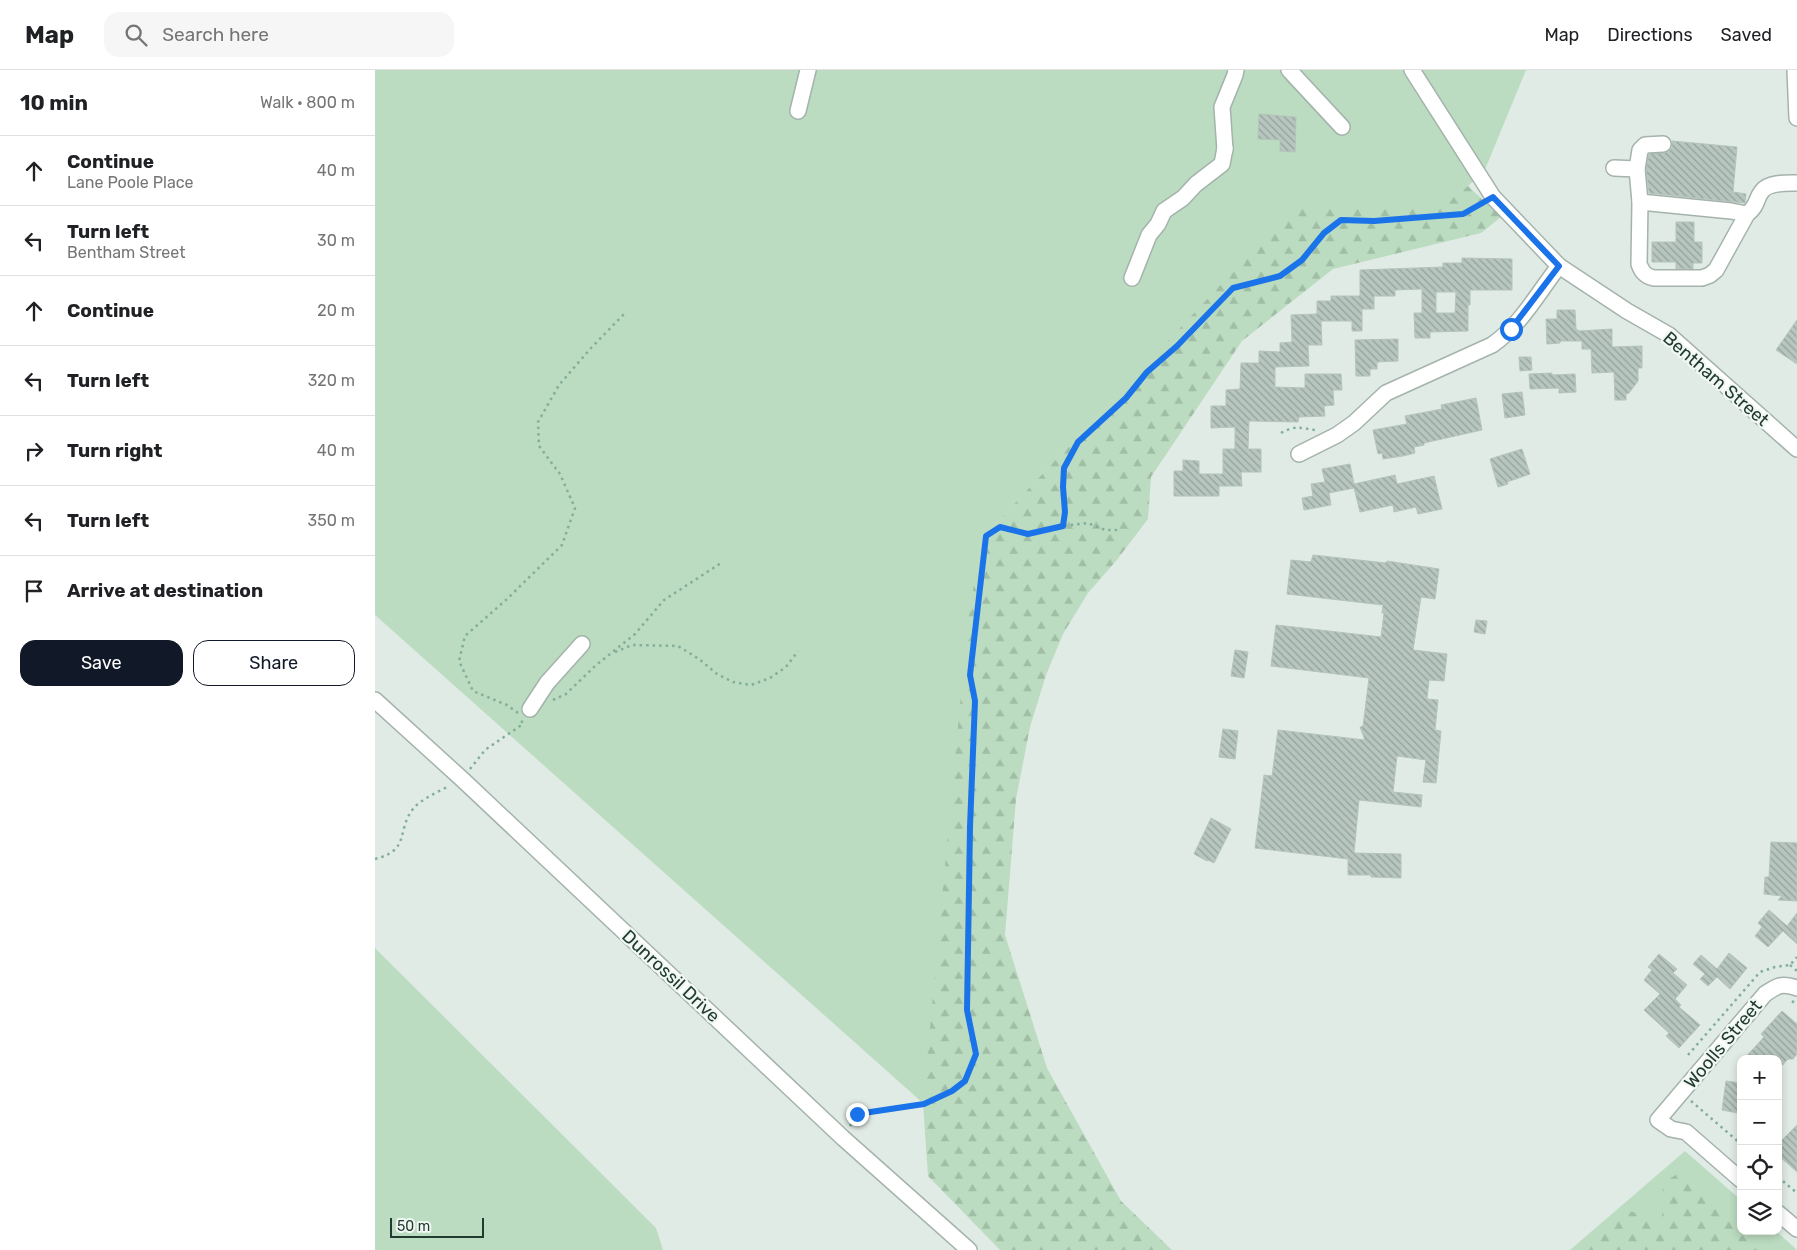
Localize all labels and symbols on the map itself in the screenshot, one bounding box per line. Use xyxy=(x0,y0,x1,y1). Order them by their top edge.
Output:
route start xyxy=(1500,318,1523,341)
street label: Bentham Street xyxy=(1658,327,1774,431)
street label: Dunrossil Drive xyxy=(617,925,725,1027)
street label: Woolls Street xyxy=(1680,995,1766,1093)
route end xyxy=(846,1103,869,1126)
scale bar xyxy=(390,1215,484,1238)

